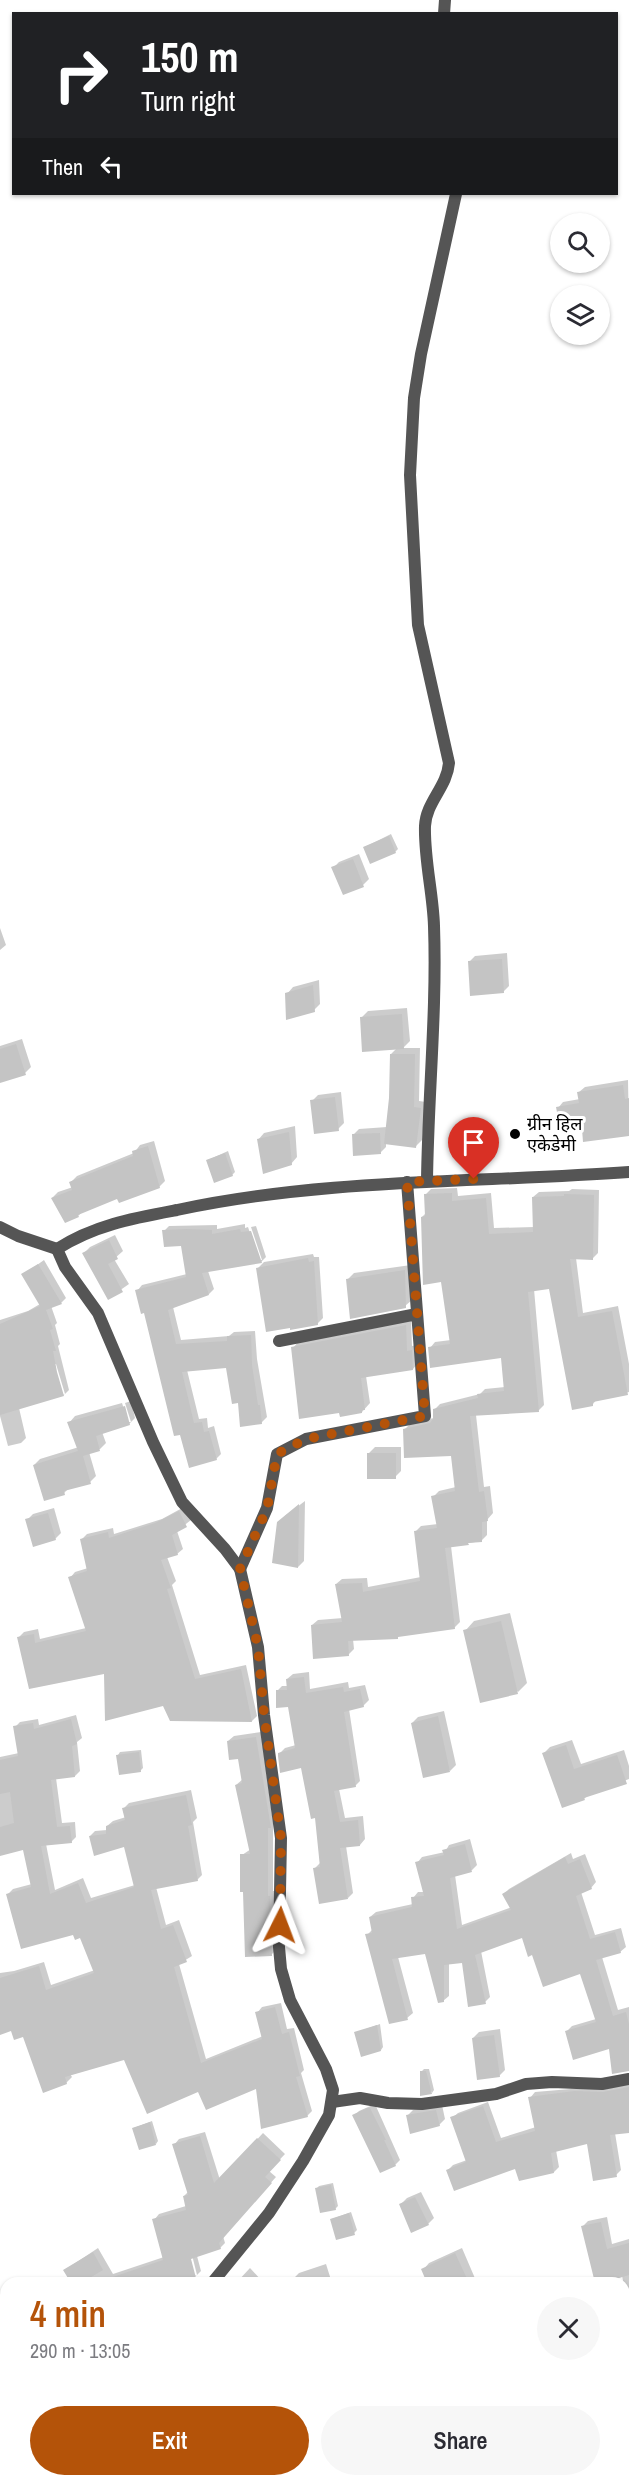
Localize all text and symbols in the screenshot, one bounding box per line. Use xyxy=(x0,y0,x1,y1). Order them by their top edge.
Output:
text: 150 m xyxy=(141,29,239,85)
icon: right xyxy=(42,36,120,114)
text: Turn right xyxy=(141,83,235,119)
icon: left xyxy=(95,150,128,183)
text: Then xyxy=(42,152,83,182)
map controls xyxy=(550,213,610,345)
button: search xyxy=(550,213,610,273)
button: layers xyxy=(550,285,610,345)
place label: ग्रीन हिल एकेडेमी xyxy=(527,1111,583,1157)
pin xyxy=(448,1117,499,1179)
icon: arrive xyxy=(457,1126,490,1159)
marker: ग्रीन हिल एकेडेमी xyxy=(508,1127,522,1141)
position arrow xyxy=(248,1893,312,1957)
text: 4 min xyxy=(30,2290,106,2338)
button: close xyxy=(537,2297,600,2360)
text: 290 m · 13:05 xyxy=(30,2337,130,2364)
button: Exit xyxy=(30,2406,309,2475)
button: Share xyxy=(321,2406,600,2475)

